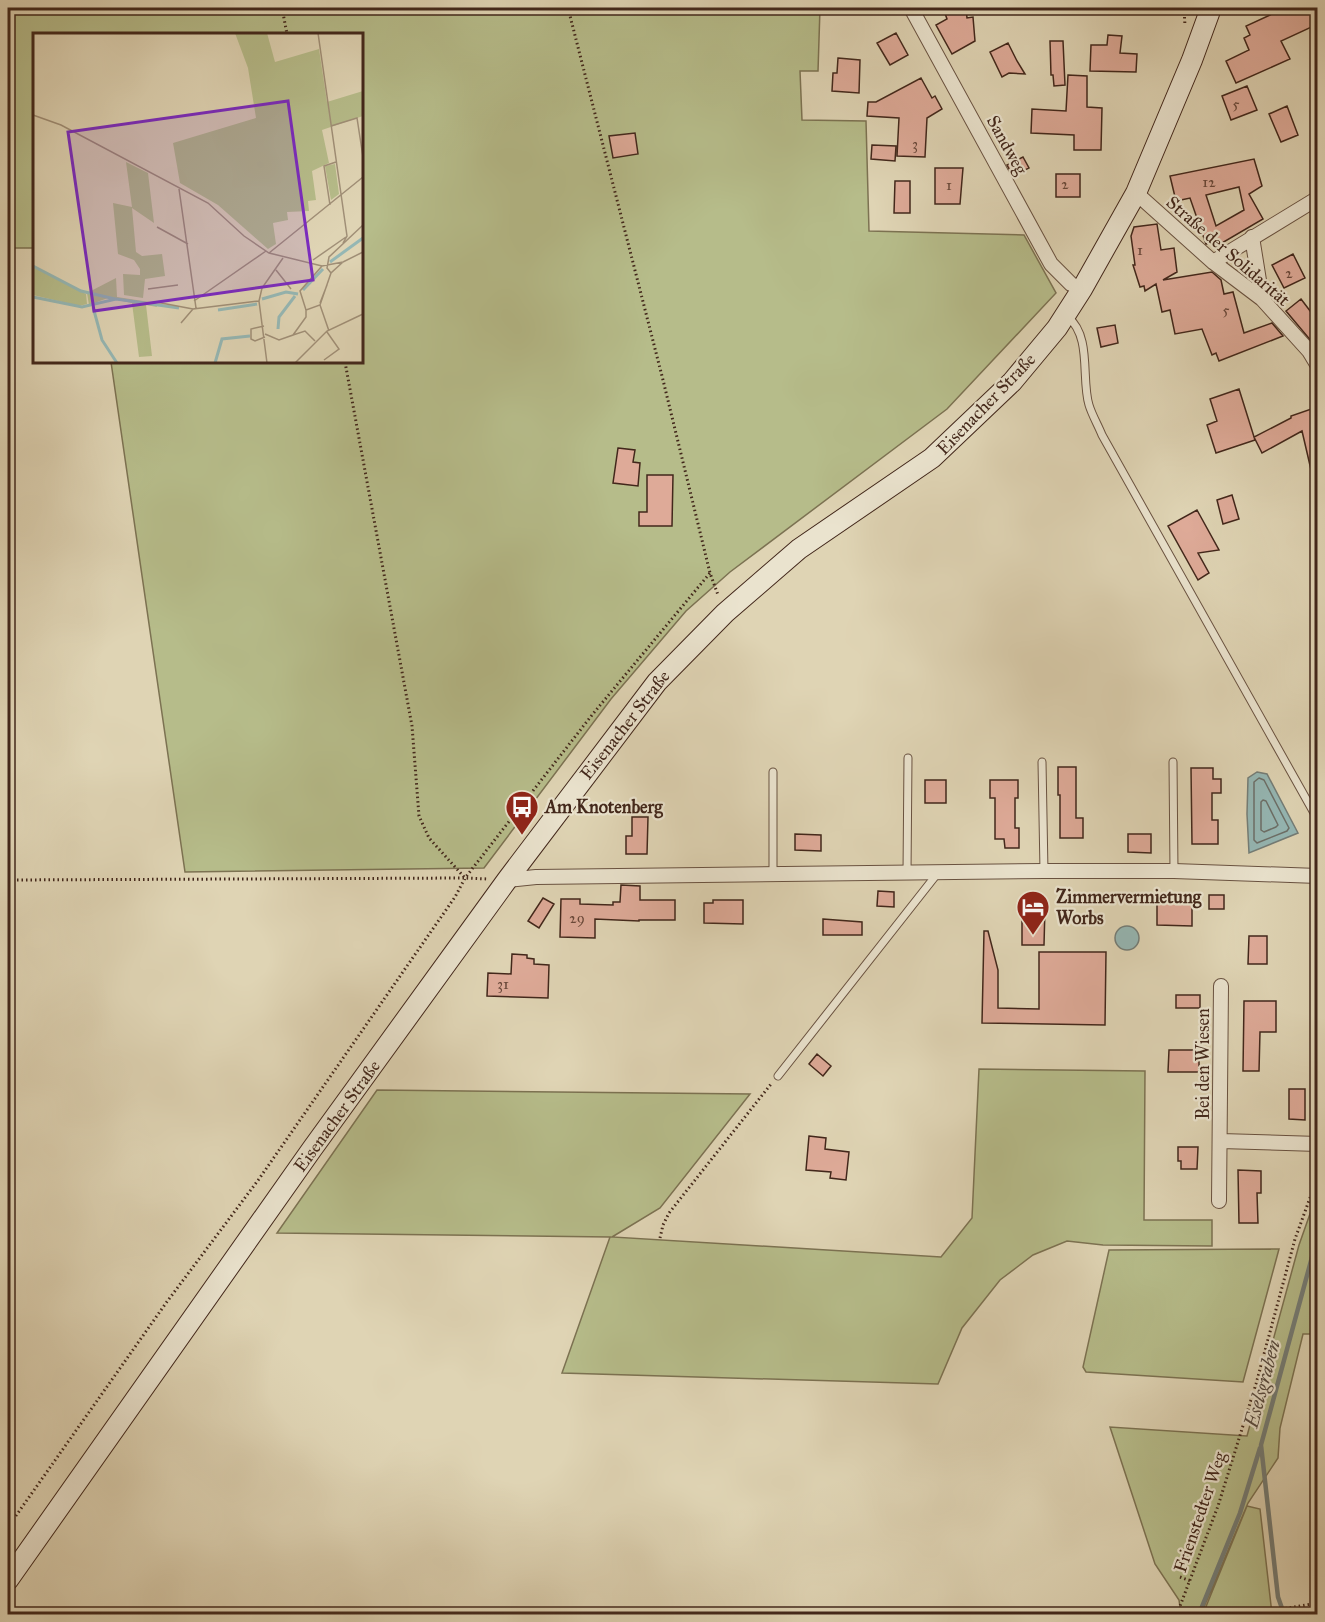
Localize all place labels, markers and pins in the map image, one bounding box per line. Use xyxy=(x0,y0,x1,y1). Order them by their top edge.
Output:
bus stop icon: Am Knotenberg xyxy=(504,789,540,836)
place label: Am Knotenberg xyxy=(544,796,663,819)
place label: Zimmervermietung Worbs xyxy=(1056,886,1202,929)
hotel icon: Zimmervermietung Worbs xyxy=(1015,889,1051,936)

